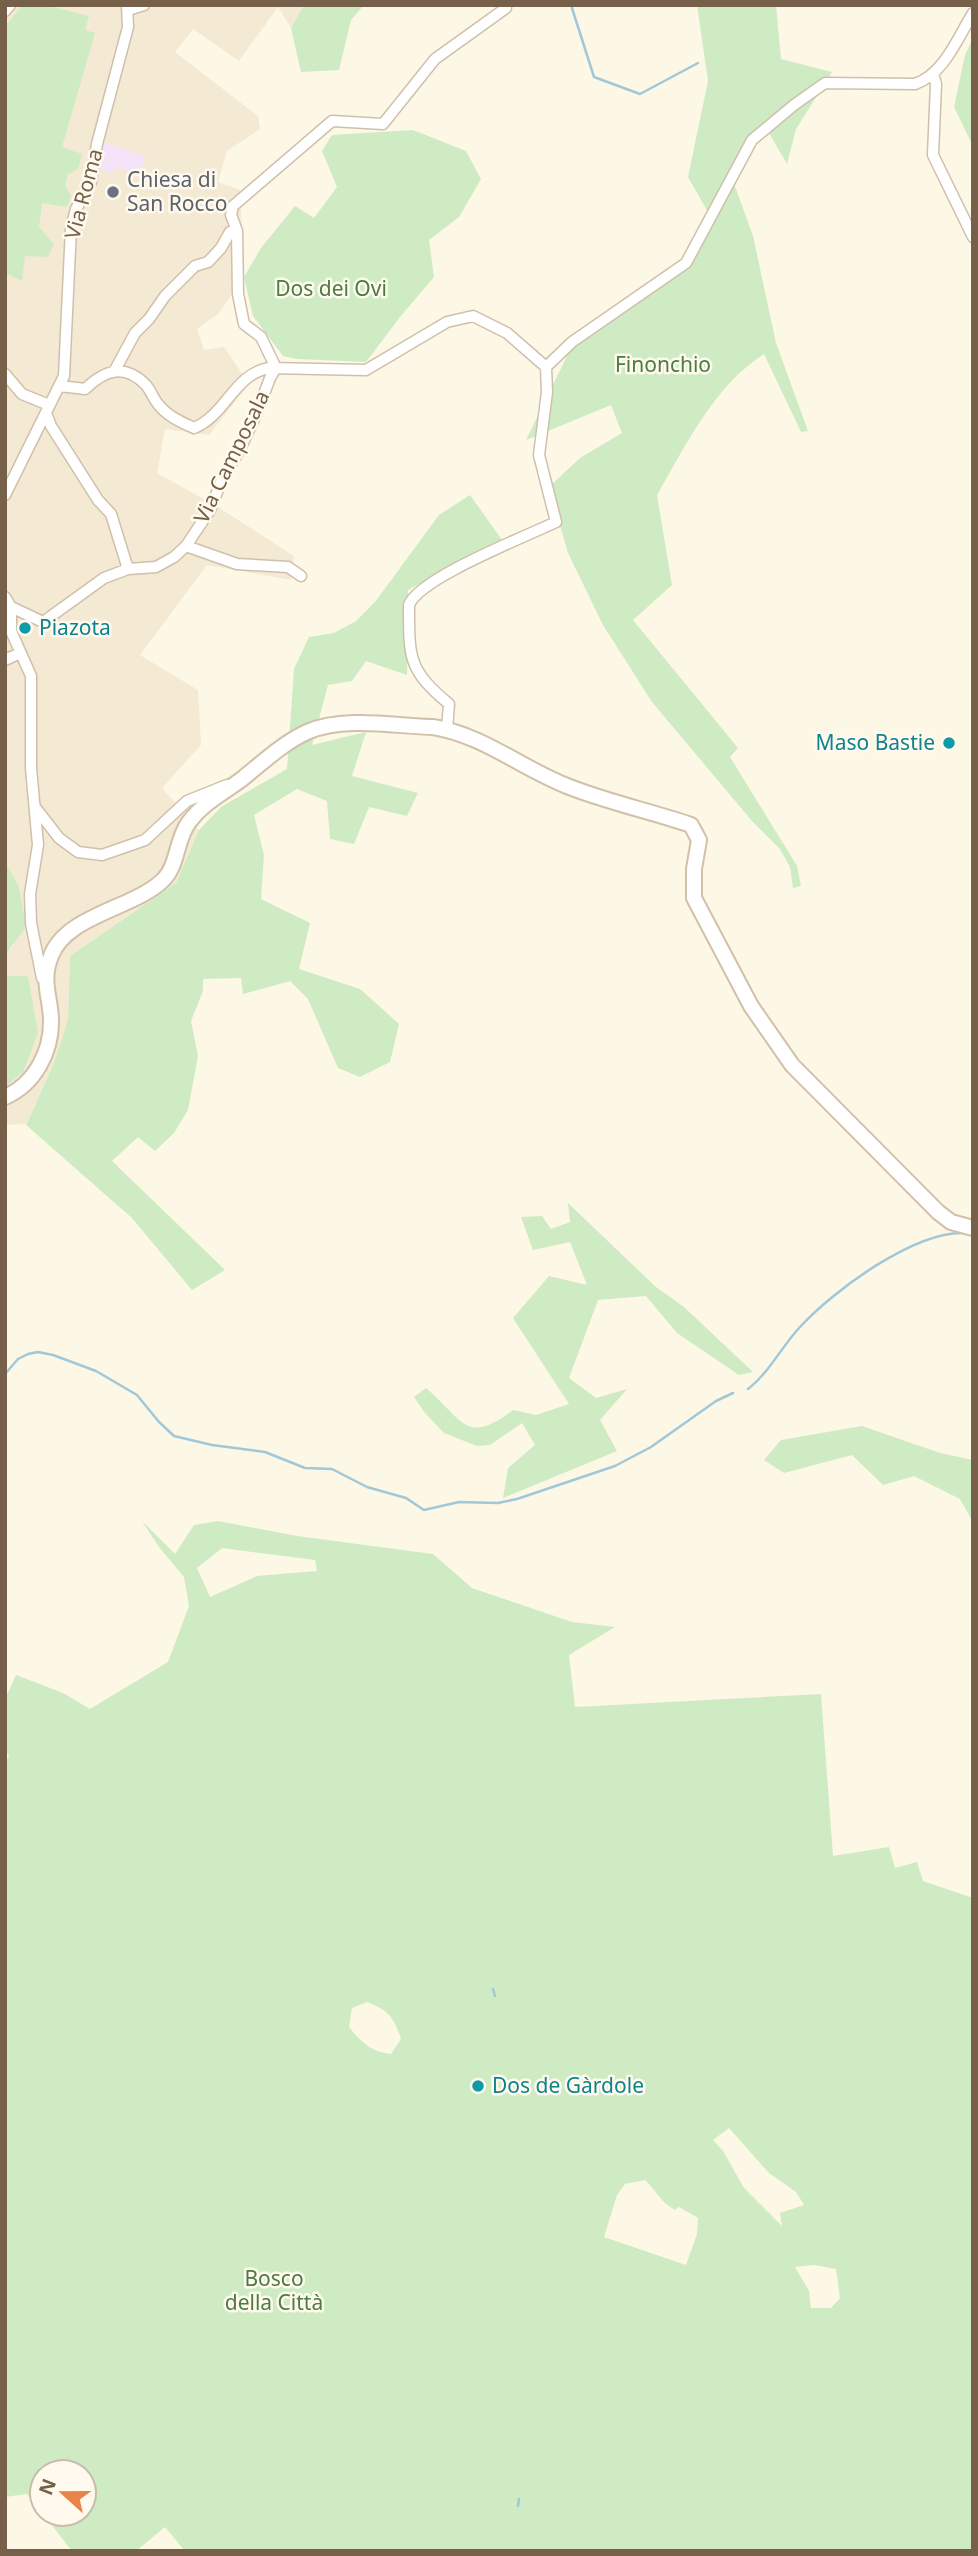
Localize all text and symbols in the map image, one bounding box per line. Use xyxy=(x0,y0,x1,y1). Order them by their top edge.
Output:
street label: Via Roma xyxy=(58,145,109,242)
place label: Chiesa di San Rocco xyxy=(127,165,227,217)
marker: Chiesa di San Rocco xyxy=(105,184,121,200)
park label: Dos dei Ovi xyxy=(275,274,387,302)
park label: Finonchio xyxy=(615,350,711,378)
street label: Via Camposala xyxy=(187,385,275,528)
place label: Piazota xyxy=(39,613,111,641)
marker: Piazota xyxy=(17,620,33,636)
place label: Maso Bastie xyxy=(816,728,935,756)
marker: Maso Bastie xyxy=(941,735,957,751)
place label: Dos de Gàrdole xyxy=(492,2071,644,2099)
marker: Dos de Gàrdole xyxy=(470,2078,486,2094)
park label: Bosco della Città xyxy=(225,2264,323,2316)
north arrow xyxy=(28,2458,98,2528)
text: N xyxy=(32,2475,62,2499)

